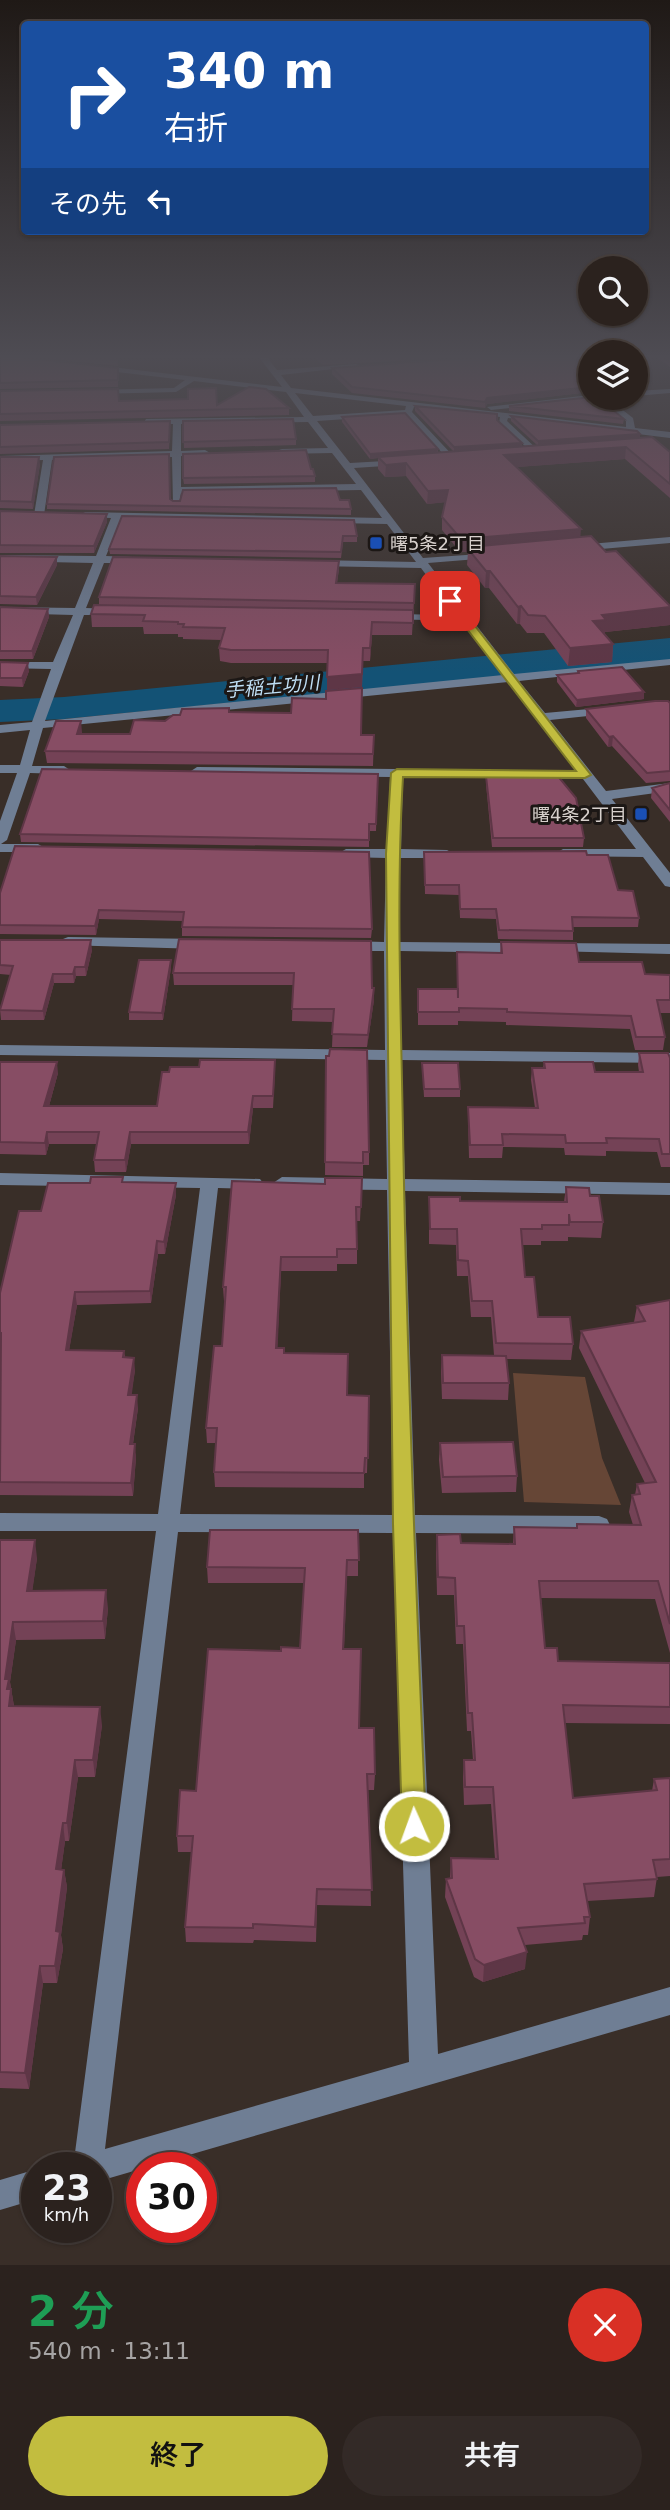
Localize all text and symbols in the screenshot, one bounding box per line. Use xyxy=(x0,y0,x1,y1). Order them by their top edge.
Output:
text: 340 m xyxy=(164,43,334,100)
icon: right xyxy=(49,49,140,140)
text: 右折 xyxy=(164,109,228,147)
icon: left xyxy=(141,182,179,220)
text: その先 xyxy=(49,189,127,219)
map controls xyxy=(578,256,648,410)
button: search xyxy=(578,256,648,326)
button: layers xyxy=(578,340,648,410)
place label: 曙5条2丁目 xyxy=(390,533,485,554)
marker: 曙5条2丁目 xyxy=(368,535,384,551)
pin xyxy=(420,571,480,631)
icon: arrive xyxy=(431,582,469,620)
water label: 手稲土功川 xyxy=(224,671,322,701)
place label: 曙4条2丁目 xyxy=(532,804,627,825)
marker: 曙4条2丁目 xyxy=(633,806,649,822)
position arrow xyxy=(377,1789,451,1863)
speed limit sign: 30 xyxy=(126,2152,217,2243)
text: 23 xyxy=(42,2168,91,2208)
text: km/h xyxy=(44,2204,89,2225)
text: 2 分 xyxy=(28,2287,114,2336)
button: close xyxy=(568,2288,642,2362)
text: 540 m · 13:11 xyxy=(28,2338,190,2364)
button: 終了 xyxy=(28,2416,328,2496)
button: 共有 xyxy=(342,2416,642,2496)

